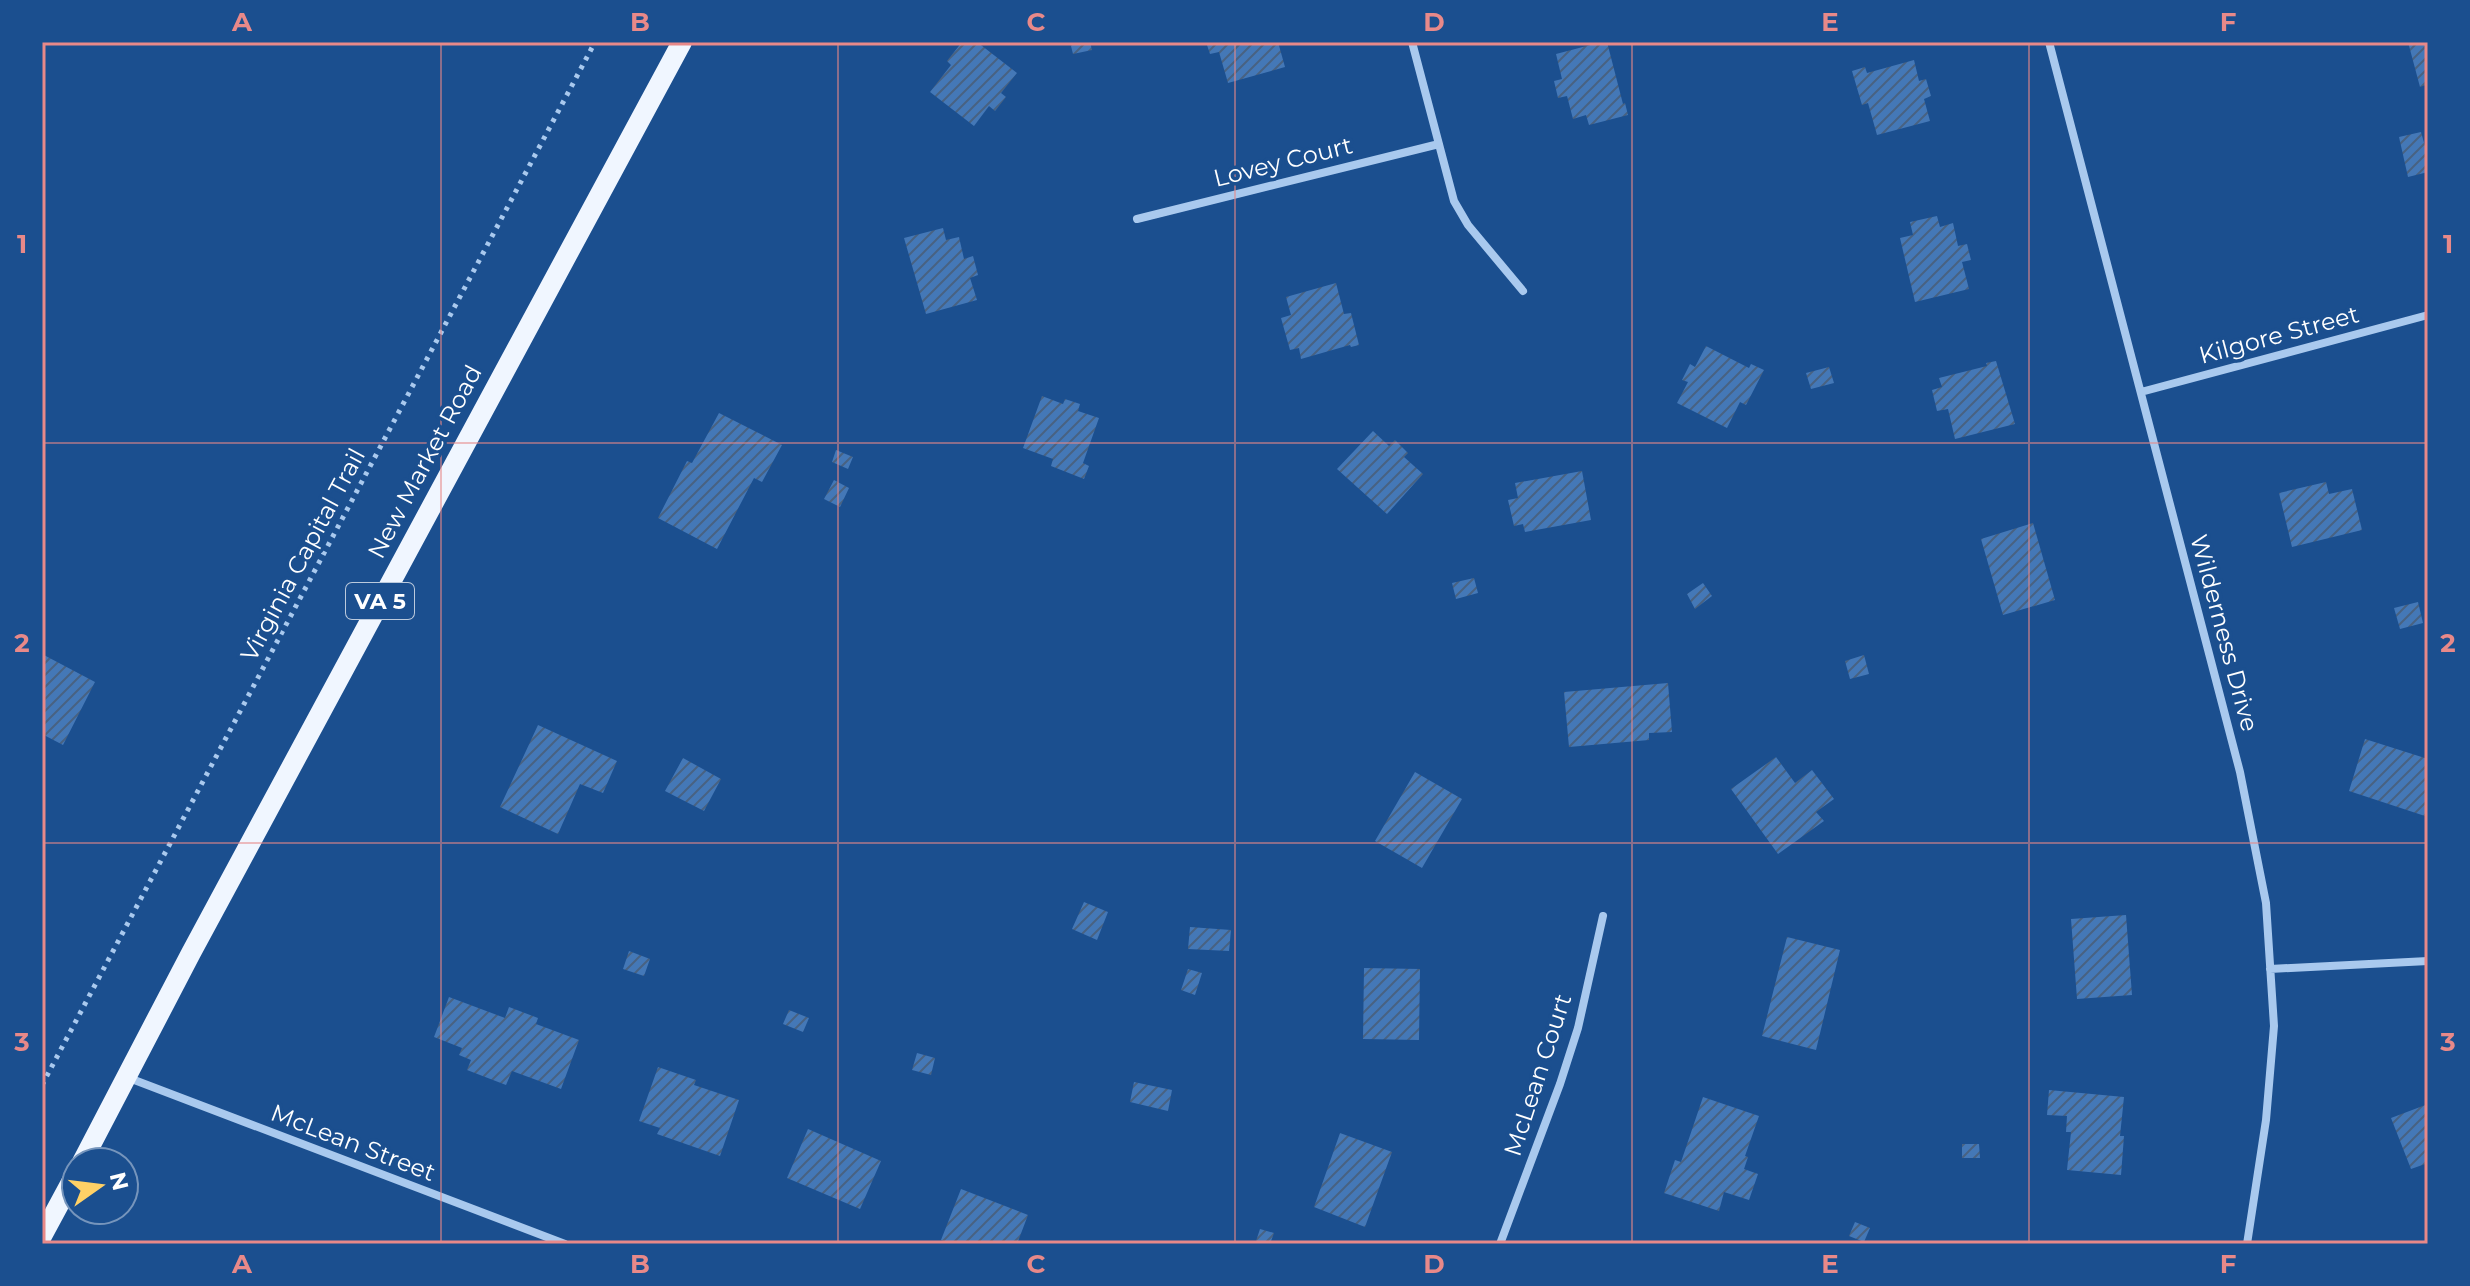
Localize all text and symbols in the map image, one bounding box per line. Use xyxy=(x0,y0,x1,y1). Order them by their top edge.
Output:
text: A xyxy=(231,6,253,38)
text: B xyxy=(630,6,650,38)
text: C xyxy=(1027,6,1046,38)
text: D xyxy=(1423,6,1445,38)
text: E xyxy=(1821,6,1839,38)
text: F xyxy=(2220,6,2236,38)
street label: Lovey Court xyxy=(1210,130,1356,193)
text: 1 xyxy=(17,228,27,260)
text: 1 xyxy=(2443,228,2453,260)
street label: Kilgore Street xyxy=(2196,299,2362,370)
street label: New Market Road xyxy=(361,360,488,563)
street label: Virginia Capital Trail xyxy=(234,443,371,666)
street label: Wilderness Drive xyxy=(2184,531,2265,734)
road number: VA 5 xyxy=(346,583,414,619)
text: 2 xyxy=(14,627,30,659)
text: 2 xyxy=(2440,627,2456,659)
street label: McLean Court xyxy=(1498,990,1577,1159)
text: 3 xyxy=(13,1026,30,1058)
text: 3 xyxy=(2439,1026,2456,1058)
street label: McLean Street xyxy=(267,1098,440,1187)
north arrow xyxy=(60,1146,140,1226)
text: N xyxy=(104,1169,134,1193)
text: A xyxy=(231,1248,253,1280)
text: B xyxy=(630,1248,650,1280)
text: C xyxy=(1027,1248,1046,1280)
text: D xyxy=(1423,1248,1445,1280)
text: E xyxy=(1821,1248,1839,1280)
text: F xyxy=(2220,1248,2236,1280)

